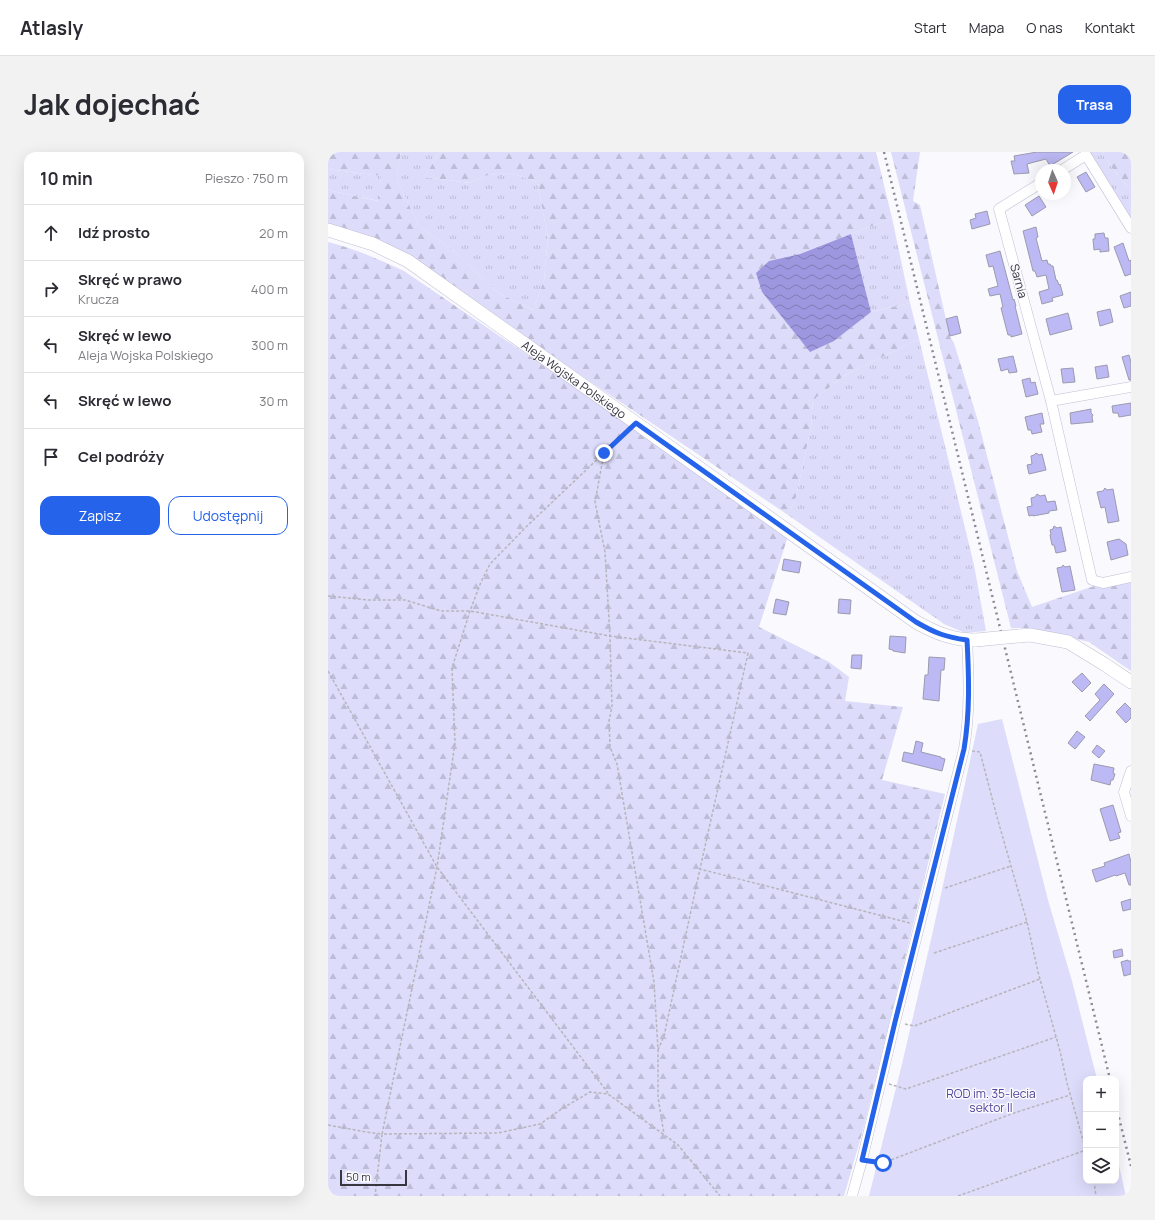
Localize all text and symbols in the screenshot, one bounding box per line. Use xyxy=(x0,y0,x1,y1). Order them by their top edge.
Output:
text: Atlasly xyxy=(20,15,83,41)
text: Start xyxy=(914,18,947,37)
text: Mapa xyxy=(969,18,1004,37)
text: O nas xyxy=(1026,18,1063,37)
text: Kontakt xyxy=(1085,18,1135,37)
text: Jak dojechać xyxy=(24,85,200,123)
button: Trasa xyxy=(1058,85,1131,124)
north arrow xyxy=(1035,164,1071,200)
text: 10 min xyxy=(40,167,93,190)
text: Pieszo · 750 m xyxy=(205,169,288,187)
icon: ahead xyxy=(40,222,62,244)
text: Idź prosto xyxy=(78,222,150,243)
text: 20 m xyxy=(259,224,288,242)
street label: Sarnia xyxy=(1006,262,1032,300)
text: Skręć w prawo xyxy=(78,269,182,290)
icon: right xyxy=(40,278,62,300)
text: 400 m xyxy=(251,280,288,298)
text: Krucza xyxy=(78,290,119,308)
text: Skręć w lewo xyxy=(78,325,172,346)
icon: left xyxy=(40,334,62,356)
text: 300 m xyxy=(251,336,288,354)
street label: Aleja Wojska Polskiego xyxy=(518,336,630,422)
text: Aleja Wojska Polskiego xyxy=(78,346,213,364)
icon: left xyxy=(40,390,62,412)
text: Skręć w lewo xyxy=(78,390,172,411)
text: 30 m xyxy=(259,392,288,410)
route end xyxy=(595,444,613,462)
icon: arrive xyxy=(40,446,62,468)
text: Cel podróży xyxy=(78,446,164,467)
button: Zapisz xyxy=(40,496,160,535)
button: Udostępnij xyxy=(168,496,288,535)
map controls xyxy=(1083,1076,1119,1184)
button: + xyxy=(1083,1076,1119,1112)
park label: ROD im. 35-lecia sektor II xyxy=(946,1085,1036,1116)
button: − xyxy=(1083,1112,1119,1148)
button: layers xyxy=(1083,1148,1119,1184)
route start xyxy=(874,1154,892,1172)
scale bar xyxy=(340,1168,407,1187)
text: 50 m xyxy=(346,1169,371,1184)

